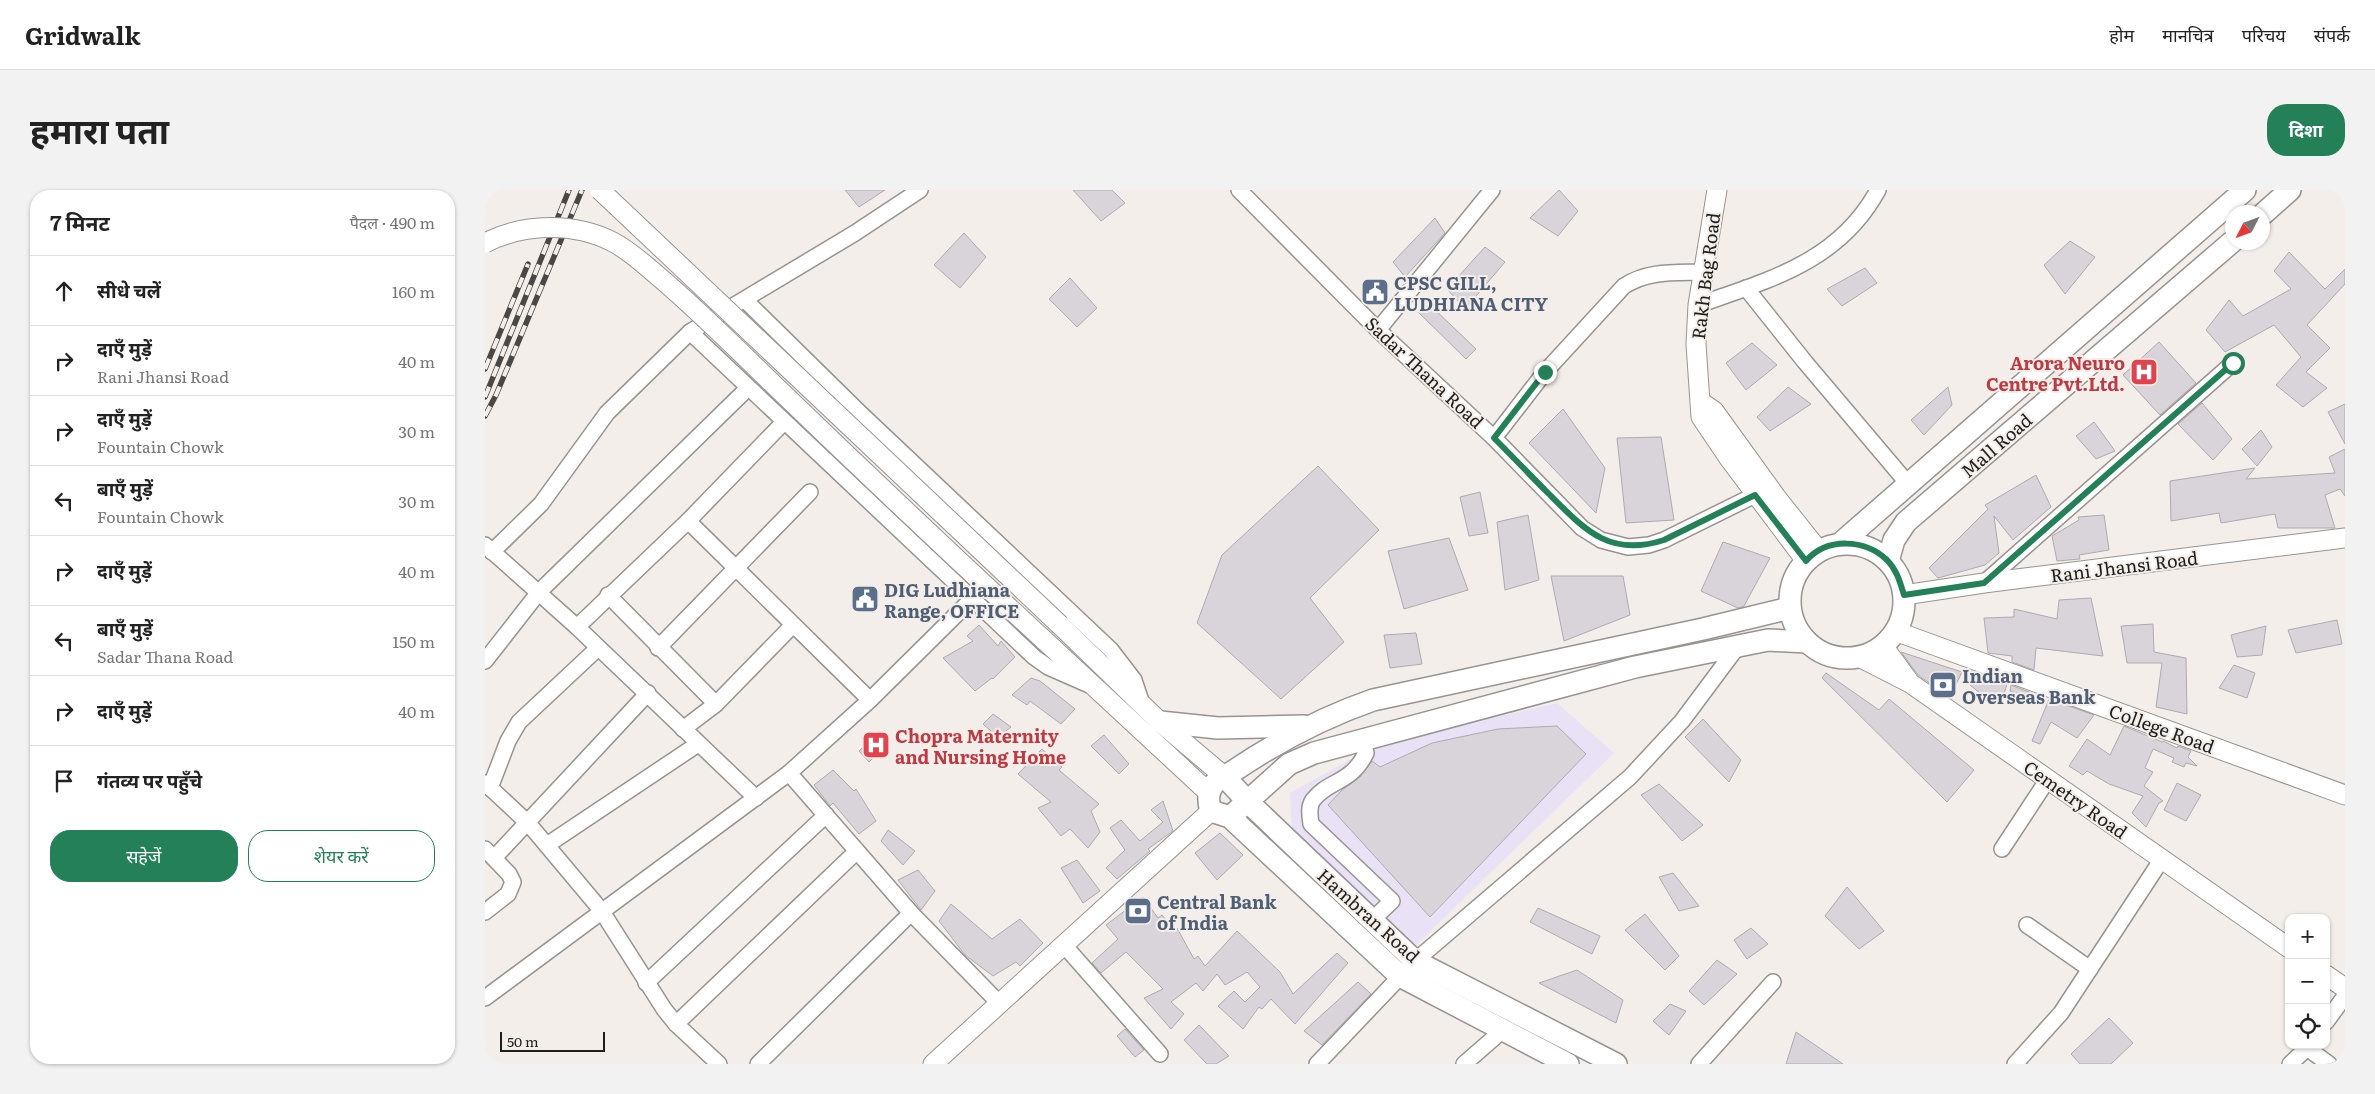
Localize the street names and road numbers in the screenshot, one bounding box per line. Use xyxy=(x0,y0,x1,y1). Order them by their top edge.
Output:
street label: Rakh Bag Road xyxy=(1684,211,1726,341)
street label: Sadar Thana Road xyxy=(1360,310,1490,434)
street label: Mall Road xyxy=(1954,406,2038,484)
street label: Rani Jhansi Road xyxy=(2049,544,2199,588)
street label: College Road xyxy=(2106,696,2218,760)
street label: Cemetry Road xyxy=(2019,753,2133,845)
street label: Hambran Road xyxy=(1312,862,1426,968)

